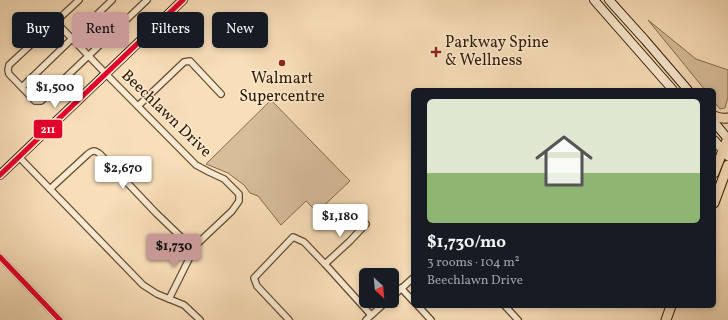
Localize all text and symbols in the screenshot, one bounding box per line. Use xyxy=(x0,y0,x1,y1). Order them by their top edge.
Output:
chip: Buy xyxy=(12,12,64,48)
chip: Rent xyxy=(72,12,129,48)
chip: Filters xyxy=(137,12,204,48)
chip: New xyxy=(212,12,268,48)
place label: Parkway Spine & Wellness xyxy=(445,32,549,72)
marker: Parkway Spine & Wellness xyxy=(430,46,442,58)
marker: Walmart Supercentre xyxy=(277,58,287,68)
street label: Beechlawn Drive xyxy=(116,65,216,163)
place label: Walmart Supercentre xyxy=(239,68,325,108)
pin: $1,500 xyxy=(22,75,88,109)
text: $1,500 xyxy=(36,79,74,97)
line badge: 211 xyxy=(33,119,63,139)
text: 211 xyxy=(41,123,55,138)
icon: home xyxy=(528,125,600,197)
pin: $2,670 xyxy=(90,156,156,190)
text: $2,670 xyxy=(104,160,142,178)
pin: $1,180 xyxy=(307,204,373,238)
text: $1,180 xyxy=(322,208,358,226)
text: $1,730/mo xyxy=(427,231,506,254)
pin: $1,730 xyxy=(141,234,207,268)
text: $1,730 xyxy=(156,238,192,256)
text: 3 rooms · 104 m² xyxy=(427,254,520,272)
north arrow xyxy=(359,268,399,308)
map controls xyxy=(359,268,399,308)
text: Beechlawn Drive xyxy=(427,272,523,290)

